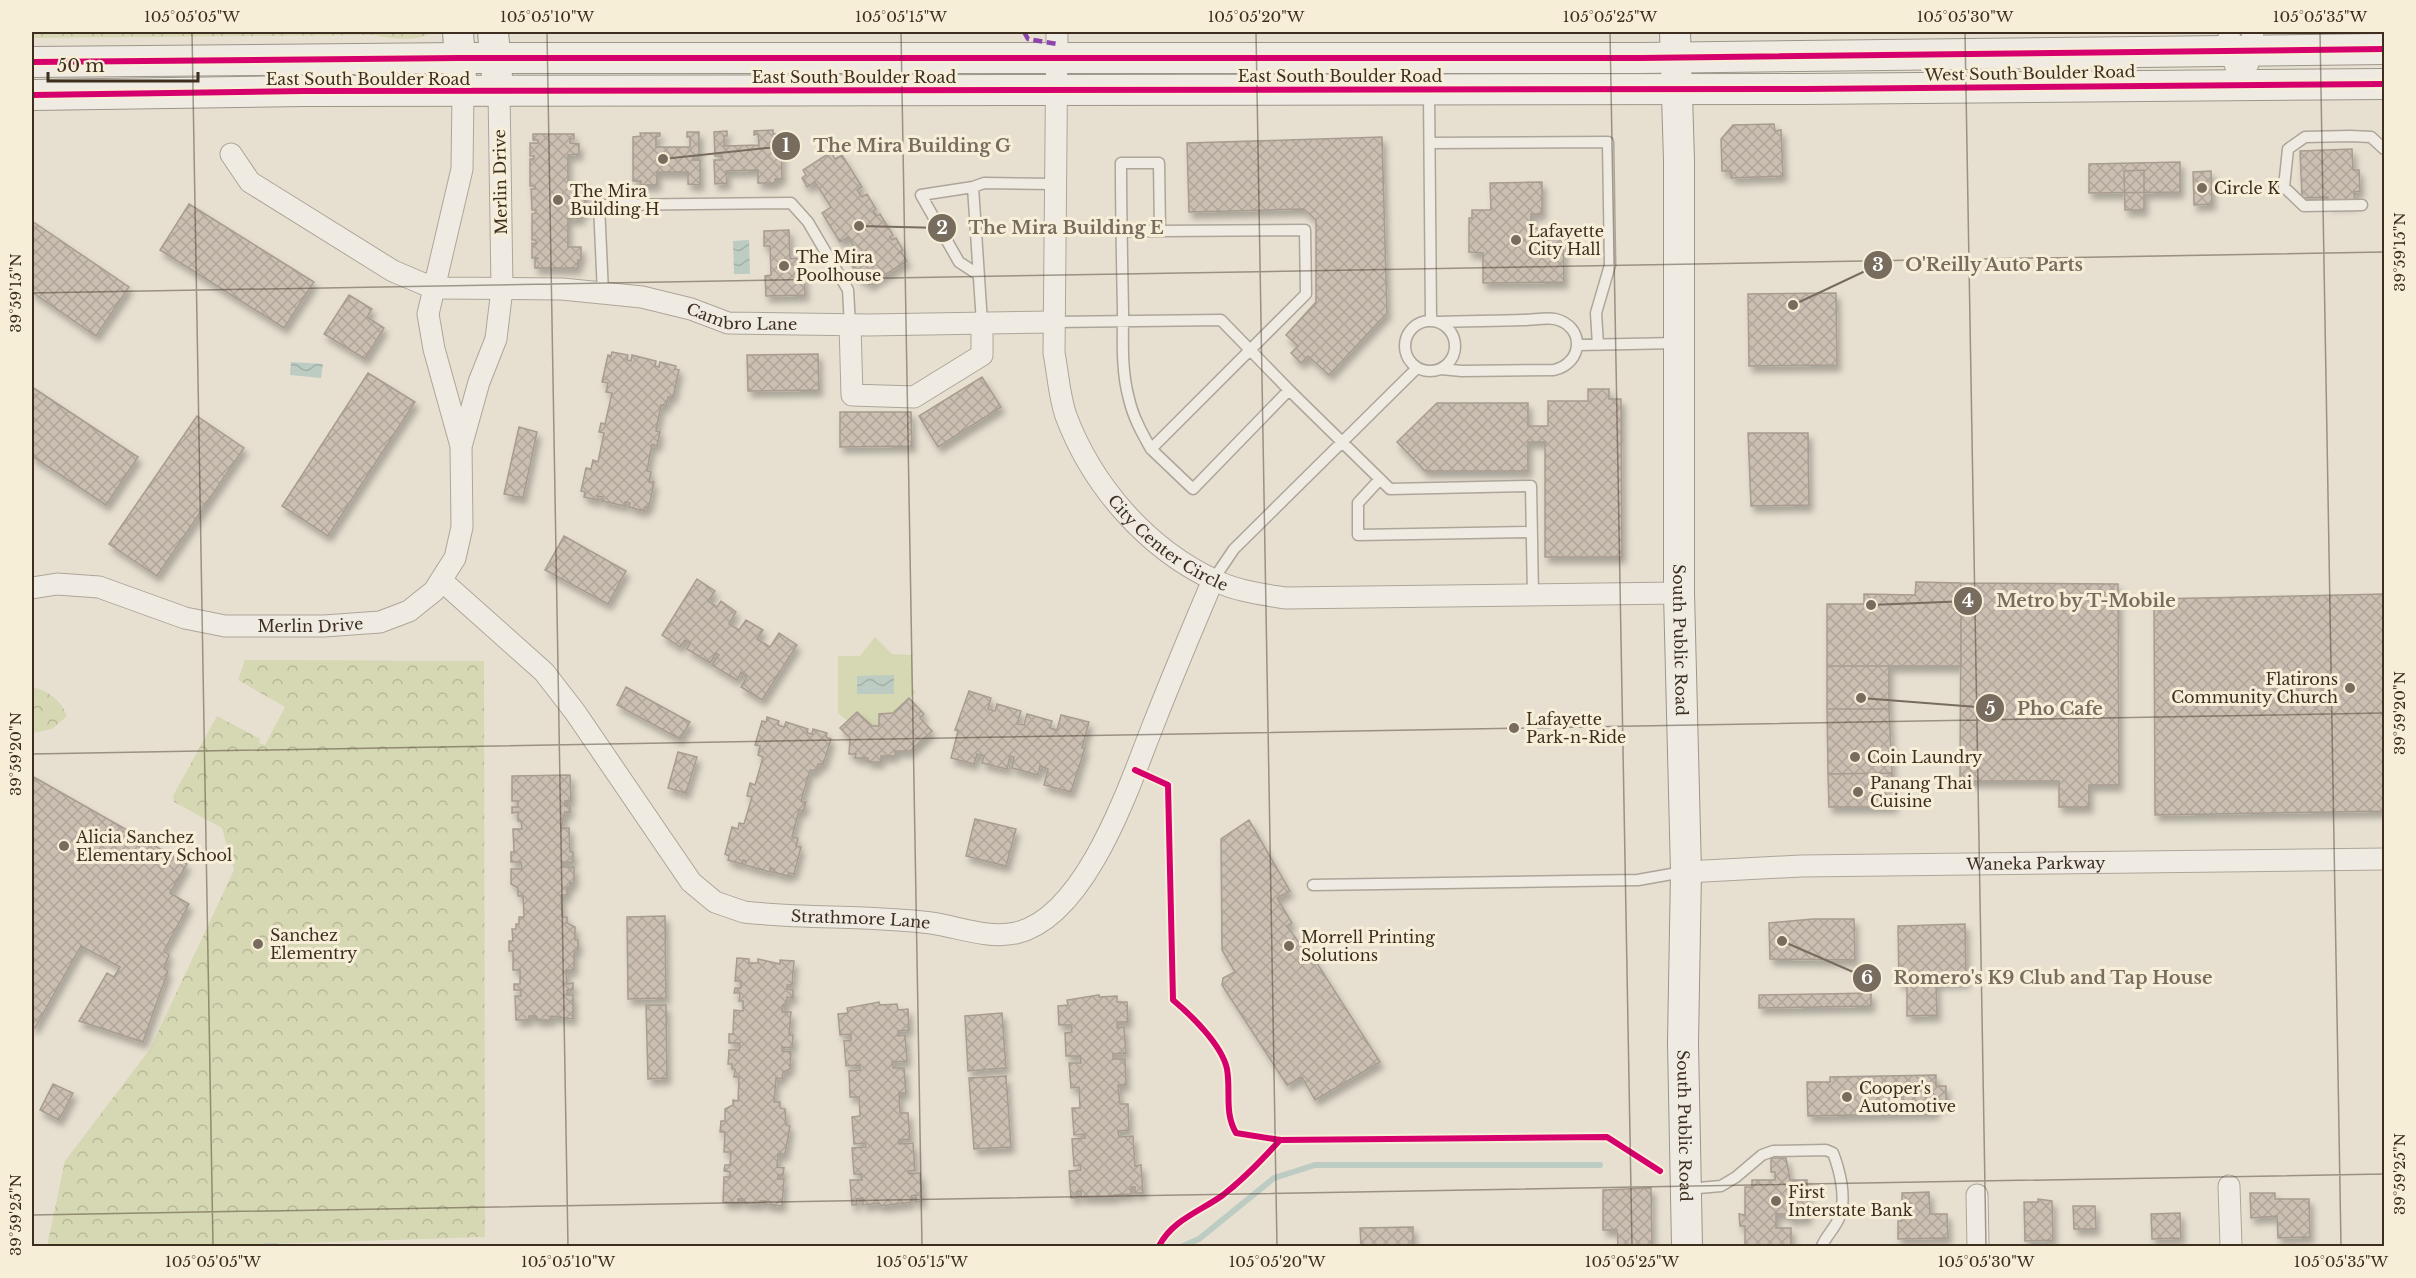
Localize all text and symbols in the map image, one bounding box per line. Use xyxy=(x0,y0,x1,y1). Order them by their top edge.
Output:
text: 105°05'05"W xyxy=(144,7,240,26)
text: 105°05'10"W xyxy=(500,7,594,26)
text: 105°05'15"W xyxy=(855,7,947,26)
text: 105°05'20"W xyxy=(1208,7,1305,26)
text: 105°05'25"W xyxy=(1563,7,1658,26)
text: 105°05'30"W xyxy=(1917,7,2014,26)
text: 105°05'35"W xyxy=(2273,7,2368,26)
scale bar xyxy=(48,45,198,83)
text: 50 m xyxy=(57,55,105,77)
street label: West South Boulder Road xyxy=(1923,61,2136,85)
street label: East South Boulder Road xyxy=(1238,66,1442,86)
street label: East South Boulder Road xyxy=(752,67,956,87)
street label: East South Boulder Road xyxy=(266,69,470,89)
callout: The Mira Building G xyxy=(771,128,1023,164)
street label: Merlin Drive xyxy=(489,129,511,235)
text: 1 xyxy=(782,135,790,157)
text: The Mira Building G xyxy=(813,135,1011,157)
place label: Circle K xyxy=(2214,178,2280,198)
place label: The Mira Building H xyxy=(570,181,660,219)
marker: Circle K xyxy=(2195,181,2209,195)
marker: The Mira Building H xyxy=(551,193,565,207)
callout: The Mira Building E xyxy=(927,210,1176,246)
text: 39°59'15"N xyxy=(2390,212,2409,292)
text: 2 xyxy=(936,217,948,239)
text: The Mira Building E xyxy=(968,217,1164,239)
place label: Lafayette City Hall xyxy=(1528,221,1604,259)
marker: Lafayette City Hall xyxy=(1509,233,1523,247)
place label: The Mira Poolhouse xyxy=(796,247,881,285)
callout: O'Reilly Auto Parts xyxy=(1863,247,2096,283)
text: 39°59'15"N xyxy=(6,253,25,333)
text: 3 xyxy=(1872,254,1884,276)
text: O'Reilly Auto Parts xyxy=(1905,254,2083,276)
marker: The Mira Poolhouse xyxy=(777,259,791,273)
street label: Cambro Lane xyxy=(684,298,797,334)
street label: City Center Circle xyxy=(1104,490,1231,595)
street label: South Public Road xyxy=(1669,564,1692,716)
callout: Metro by T-Mobile xyxy=(1953,583,2188,619)
text: 4 xyxy=(1962,590,1974,612)
text: Metro by T-Mobile xyxy=(1996,590,2176,612)
street label: Merlin Drive xyxy=(257,613,364,636)
place label: Flatirons Community Church xyxy=(2171,669,2338,707)
text: 39°59'20"N xyxy=(2390,671,2409,755)
marker: Flatirons Community Church xyxy=(2343,681,2357,695)
callout: Pho Cafe xyxy=(1975,690,2115,726)
text: 5 xyxy=(1985,698,1995,720)
text: Pho Cafe xyxy=(2017,698,2103,720)
place label: Lafayette Park-n-Ride xyxy=(1526,709,1626,747)
text: 39°59'20"N xyxy=(6,712,25,796)
marker: Lafayette Park-n-Ride xyxy=(1507,721,1521,735)
place label: Coin Laundry xyxy=(1867,747,1983,767)
marker: Coin Laundry xyxy=(1848,750,1862,764)
place label: Panang Thai Cuisine xyxy=(1870,773,1973,811)
marker: Panang Thai Cuisine xyxy=(1851,785,1865,799)
place label: Alicia Sanchez Elementary School xyxy=(75,827,232,865)
marker: Alicia Sanchez Elementary School xyxy=(57,839,71,853)
street label: Waneka Parkway xyxy=(1965,852,2106,874)
street label: Strathmore Lane xyxy=(791,906,932,933)
place label: Sanchez Elementry xyxy=(270,925,358,963)
place label: Morrell Printing Solutions xyxy=(1301,927,1435,965)
marker: Sanchez Elementry xyxy=(251,937,265,951)
marker: Morrell Printing Solutions xyxy=(1282,939,1296,953)
callout: Romero's K9 Club and Tap House xyxy=(1852,960,2225,996)
text: 6 xyxy=(1861,967,1873,989)
text: Romero's K9 Club and Tap House xyxy=(1894,967,2212,989)
street label: South Public Road xyxy=(1673,1050,1696,1202)
place label: Cooper's Automotive xyxy=(1858,1078,1956,1116)
marker: Cooper's Automotive xyxy=(1840,1090,1854,1104)
text: 39°59'25"N xyxy=(2390,1133,2409,1215)
text: 39°59'25"N xyxy=(6,1174,25,1256)
place label: First Interstate Bank xyxy=(1788,1182,1913,1220)
marker: First Interstate Bank xyxy=(1769,1194,1783,1208)
text: 105°05'05"W xyxy=(165,1252,261,1271)
text: 105°05'10"W xyxy=(521,1252,615,1271)
text: 105°05'15"W xyxy=(876,1252,968,1271)
text: 105°05'20"W xyxy=(1229,1252,1326,1271)
text: 105°05'25"W xyxy=(1585,1252,1680,1271)
text: 105°05'30"W xyxy=(1938,1252,2035,1271)
text: 105°05'35"W xyxy=(2294,1252,2389,1271)

